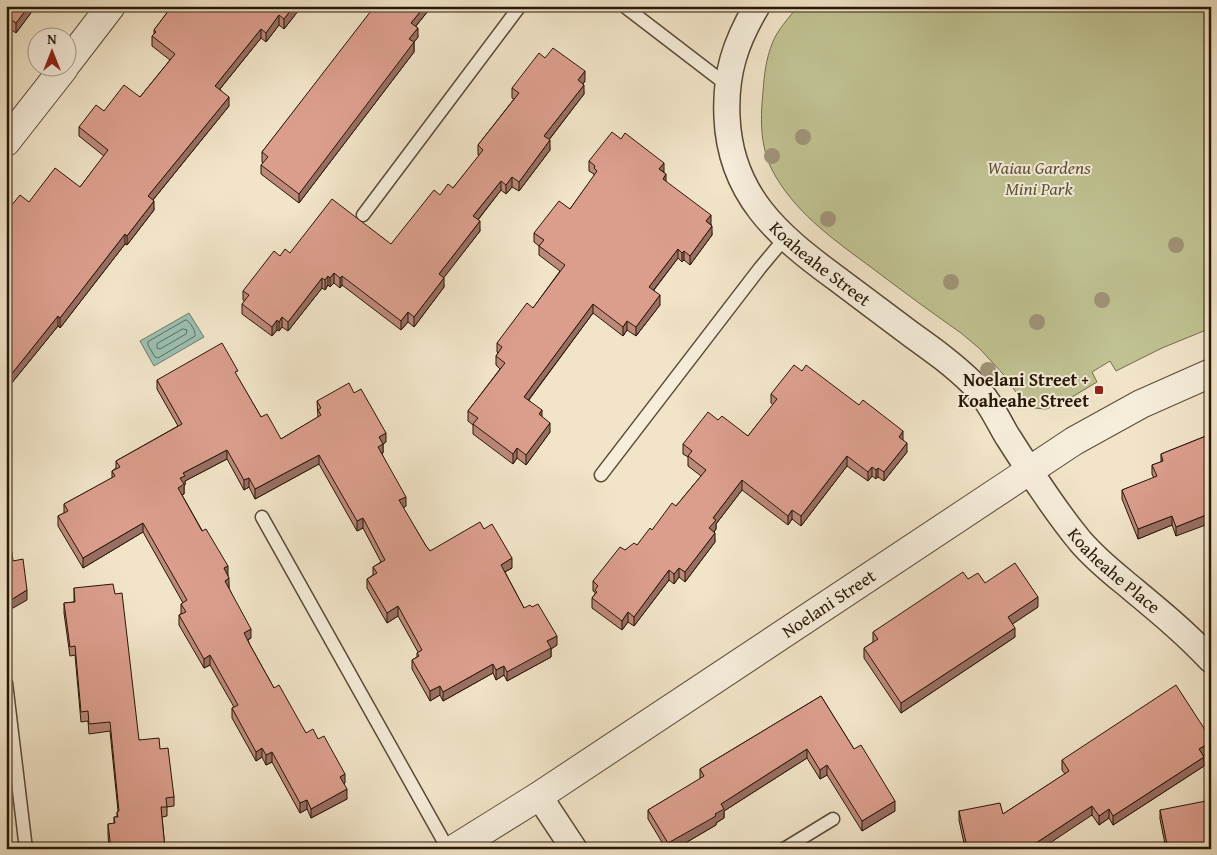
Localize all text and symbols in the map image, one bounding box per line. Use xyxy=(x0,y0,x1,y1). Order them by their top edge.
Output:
north arrow xyxy=(28,28,78,78)
text: N xyxy=(47,29,57,49)
park label: Waiau Gardens Mini Park xyxy=(987,154,1091,202)
street label: Koaheahe Street xyxy=(763,215,877,313)
place label: Noelani Street + Koaheahe Street xyxy=(958,366,1089,414)
marker: Noelani Street + Koaheahe Street xyxy=(1093,384,1105,396)
street label: Koaheahe Place xyxy=(1061,522,1167,620)
street label: Noelani Street xyxy=(776,562,881,644)

